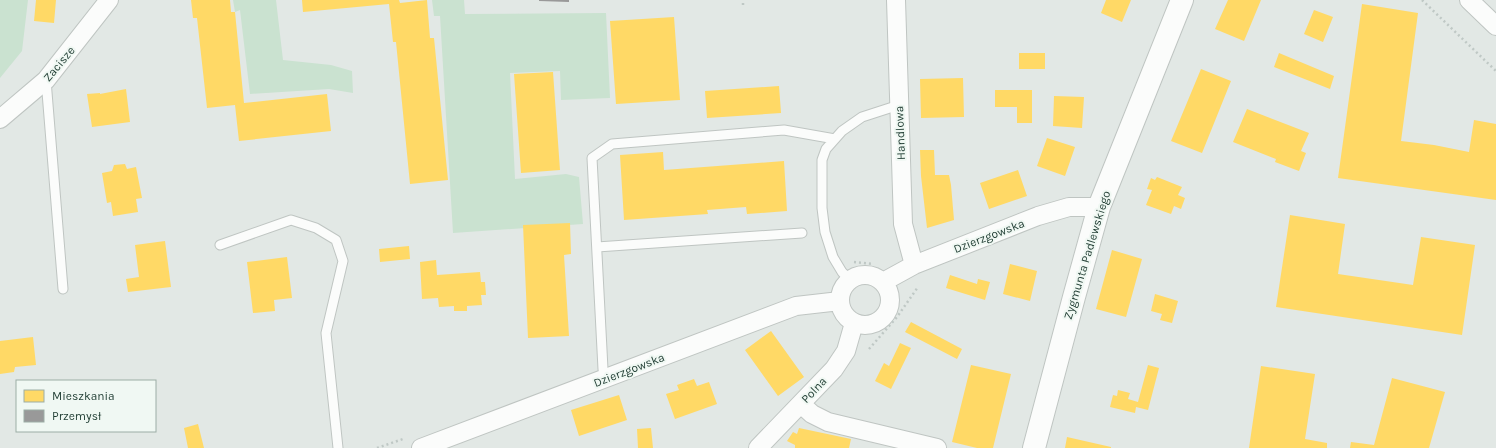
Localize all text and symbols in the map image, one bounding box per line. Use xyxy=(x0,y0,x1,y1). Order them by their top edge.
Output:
street label: Zacisze xyxy=(40,44,78,84)
street label: Handlowa xyxy=(892,106,908,160)
street label: Zygmunta Padlewskiego xyxy=(1061,189,1113,321)
street label: Dzierzgowska xyxy=(951,216,1027,256)
street label: Dzierzgowska xyxy=(591,350,667,390)
street label: Polna xyxy=(798,374,830,406)
legend xyxy=(16,380,156,432)
text: Mieszkania xyxy=(52,389,115,403)
text: Przemysł xyxy=(52,409,102,423)

